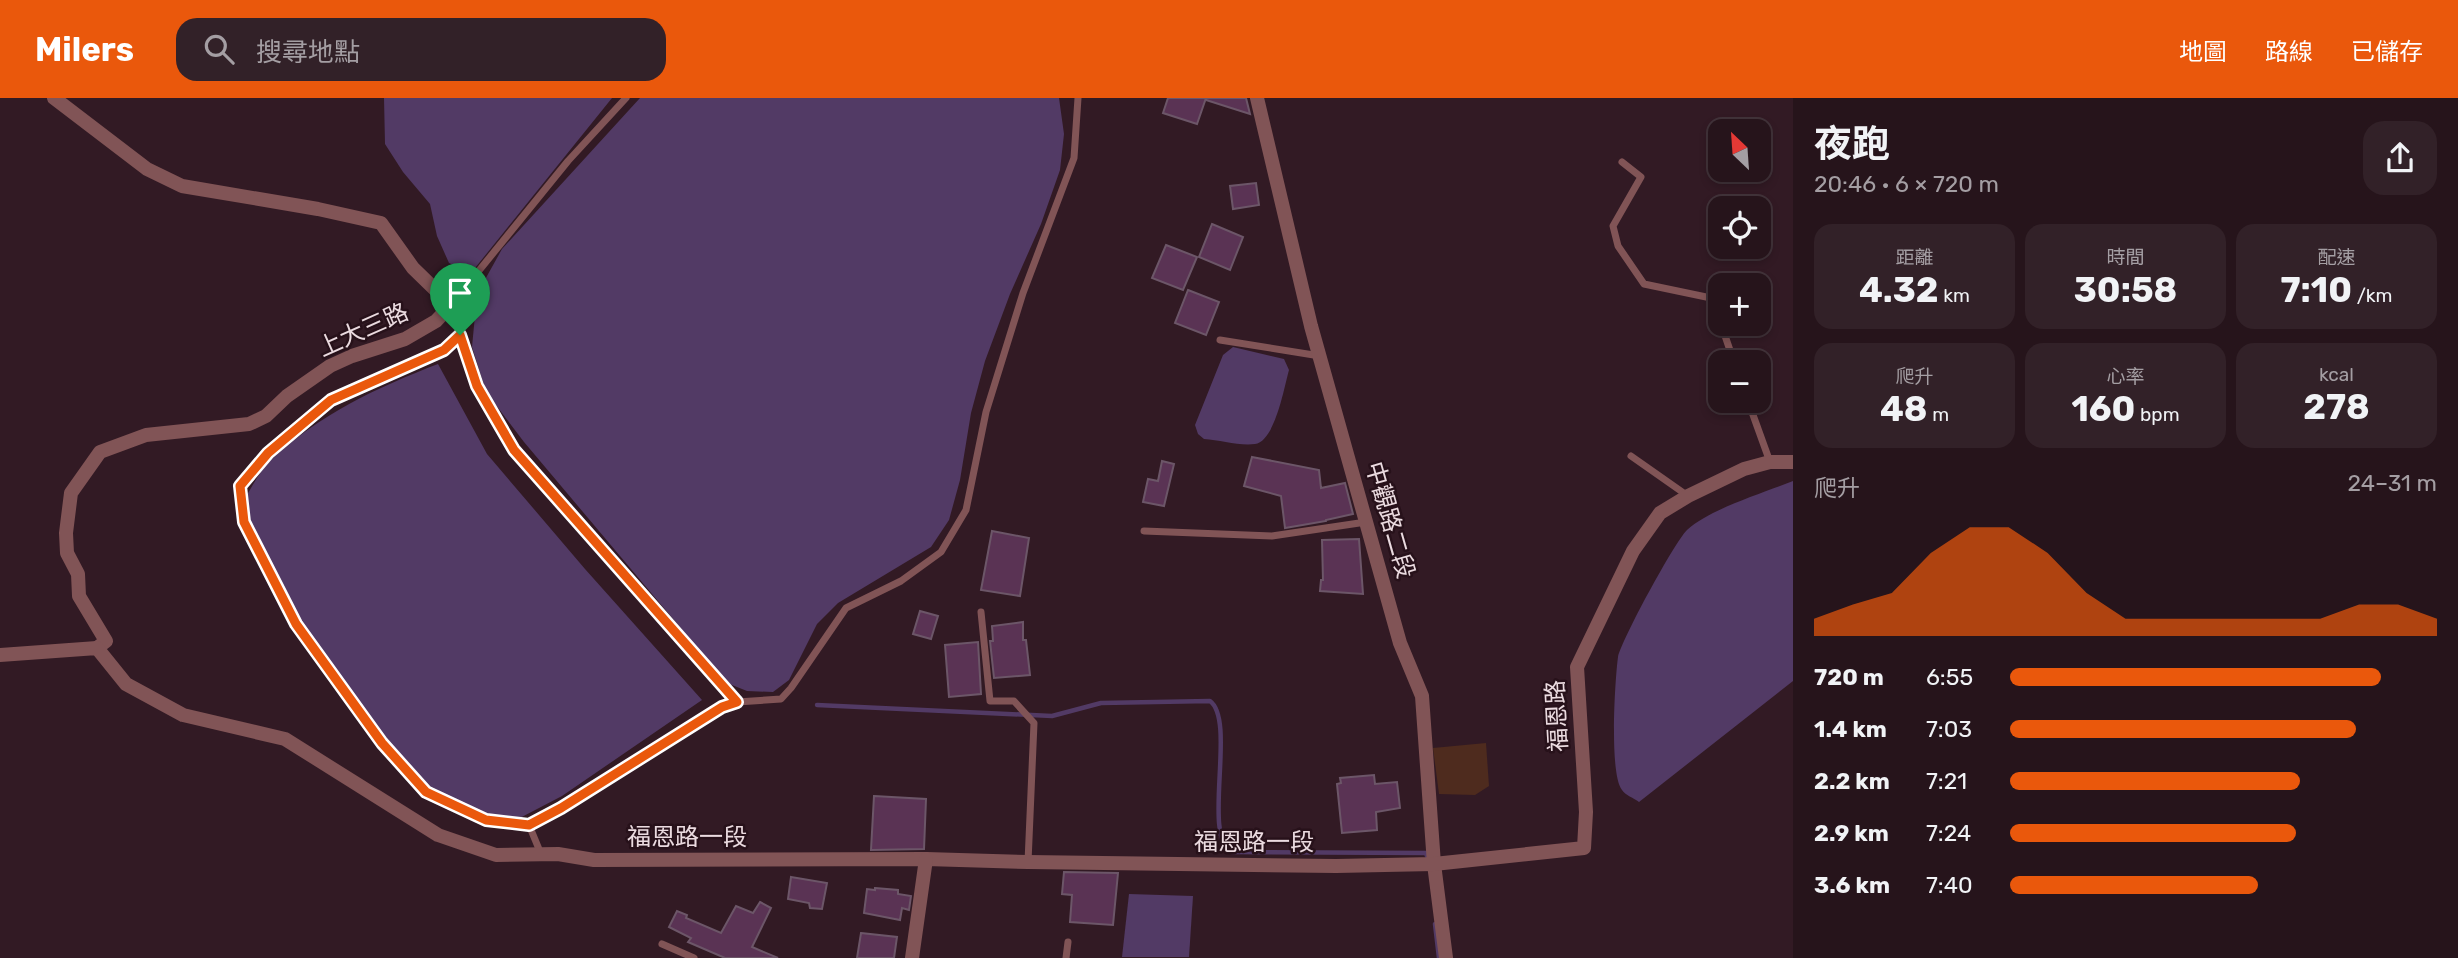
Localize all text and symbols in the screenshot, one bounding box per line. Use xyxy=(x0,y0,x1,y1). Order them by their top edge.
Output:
search box xyxy=(176,18,666,81)
text: Milers xyxy=(35,30,134,69)
icon: search xyxy=(200,30,238,68)
text: 搜尋地點 xyxy=(256,37,360,68)
text: 地圖 xyxy=(2179,38,2227,66)
text: 路線 xyxy=(2265,38,2313,66)
text: 已儲存 xyxy=(2351,38,2423,66)
north arrow xyxy=(1708,119,1771,182)
map controls xyxy=(1708,119,1771,413)
text: 夜跑 xyxy=(1814,121,1890,167)
button: share xyxy=(2363,121,2437,195)
text: 20:46 · 6 × 720 m xyxy=(1814,170,1999,198)
button: locate xyxy=(1708,196,1771,259)
text: 距離 xyxy=(1895,246,1934,269)
text: 時間 xyxy=(2106,246,2145,269)
text: 配速 xyxy=(2317,246,2356,269)
pin xyxy=(430,263,490,335)
text: 4.32 xyxy=(1859,269,1939,311)
text: 30:58 xyxy=(2074,269,2177,311)
text: 7:10 xyxy=(2281,269,2352,311)
button: + xyxy=(1708,273,1771,336)
icon: arrive xyxy=(441,274,479,312)
text: km xyxy=(1939,284,1970,307)
text: /km xyxy=(2352,284,2393,307)
street label: 上大三路 xyxy=(313,298,413,362)
button: − xyxy=(1708,350,1771,413)
text: kcal xyxy=(2319,363,2354,386)
text: 爬升 xyxy=(1895,365,1934,388)
text: 心率 xyxy=(2106,365,2145,388)
text: 278 xyxy=(2303,386,2370,428)
text: 48 xyxy=(1880,388,1928,430)
text: 160 xyxy=(2071,388,2135,430)
text: m xyxy=(1928,403,1949,426)
text: bpm xyxy=(2135,403,2180,426)
street label: 中觀路二段 xyxy=(1360,458,1420,582)
text: 24–31 m xyxy=(2347,469,2437,497)
text: 爬升 xyxy=(1814,474,1860,502)
text: 720 m xyxy=(1814,663,1884,691)
text: 6:55 xyxy=(1926,663,1973,691)
street label: 福恩路 xyxy=(1541,679,1573,753)
text: 1.4 km xyxy=(1814,715,1887,743)
text: 7:03 xyxy=(1926,715,1972,743)
text: 2.2 km xyxy=(1814,767,1890,795)
text: 7:21 xyxy=(1926,767,1967,795)
text: 2.9 km xyxy=(1814,819,1889,847)
text: 7:24 xyxy=(1926,819,1971,847)
street label: 福恩路一段 xyxy=(627,823,747,851)
street label: 福恩路一段 xyxy=(1194,828,1314,856)
text: 3.6 km xyxy=(1814,871,1890,899)
text: 7:40 xyxy=(1926,871,1973,899)

